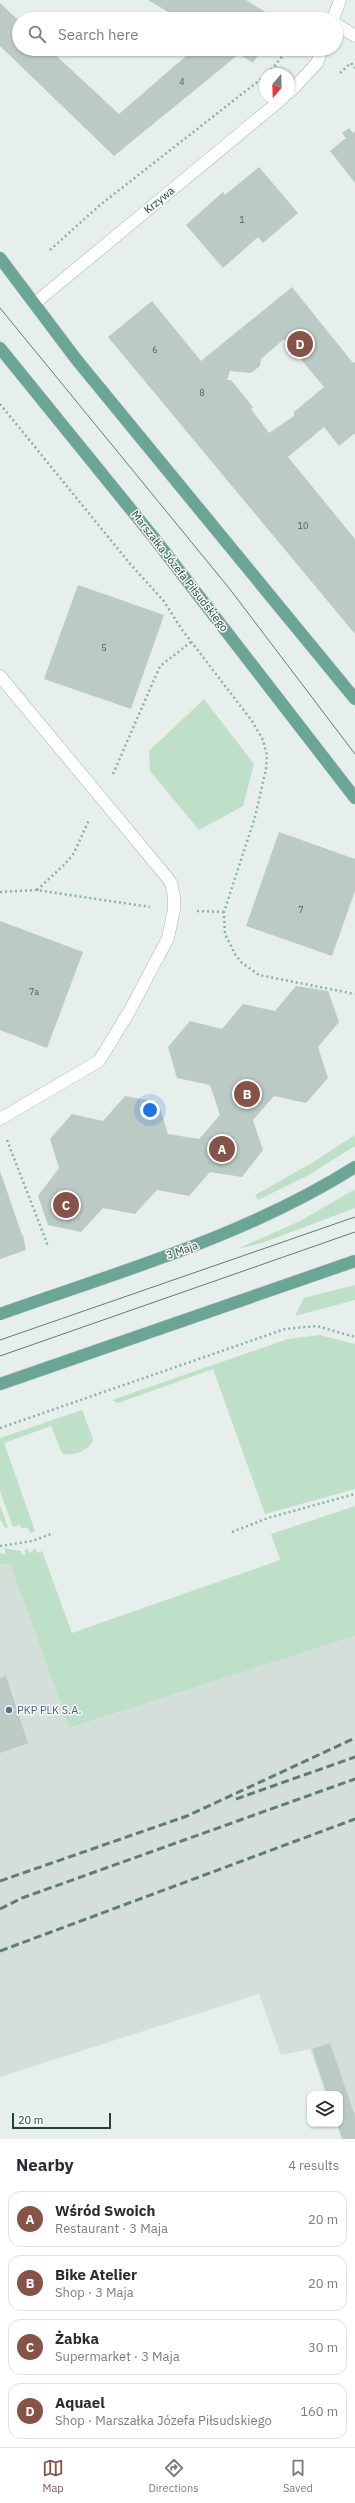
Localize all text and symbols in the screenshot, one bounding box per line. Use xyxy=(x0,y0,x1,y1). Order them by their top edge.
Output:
search box xyxy=(12,12,343,56)
icon: search xyxy=(26,23,48,45)
text: Search here xyxy=(58,25,138,44)
north arrow xyxy=(259,68,295,104)
house number: 4 xyxy=(179,76,185,87)
street label: Krzywa xyxy=(141,183,177,217)
house number: 1 xyxy=(239,214,245,225)
pin: D xyxy=(287,329,313,359)
house number: 6 xyxy=(152,344,158,355)
house number: 8 xyxy=(199,387,205,398)
street label: Marszałka Józefa Piłsudskiego xyxy=(128,508,232,634)
house number: 10 xyxy=(298,520,308,531)
house number: 5 xyxy=(101,642,107,653)
house number: 7 xyxy=(298,904,304,915)
house number: 7a xyxy=(29,986,39,997)
pin: B xyxy=(234,1079,260,1109)
your location xyxy=(140,1100,160,1120)
pin: A xyxy=(209,1134,235,1164)
pin: C xyxy=(53,1190,79,1220)
street label: 3 Maja xyxy=(164,1238,200,1262)
place label: PKP PLK S.A. xyxy=(17,1703,81,1717)
marker: PKP PLK S.A. xyxy=(4,1705,14,1715)
map controls xyxy=(307,2091,343,2127)
button: layers xyxy=(307,2091,343,2127)
scale bar xyxy=(12,2111,111,2130)
text: 20 m xyxy=(18,2113,43,2127)
text: Nearby xyxy=(16,2154,74,2176)
text: 4 results xyxy=(288,2157,339,2174)
text: Wśród Swoich xyxy=(55,2201,155,2220)
text: A xyxy=(26,2211,34,2228)
text: 20 m xyxy=(308,2211,338,2228)
text: Restaurant · 3 Maja xyxy=(55,2220,168,2237)
text: Bike Atelier xyxy=(55,2265,137,2284)
text: B xyxy=(26,2275,34,2292)
text: 20 m xyxy=(308,2275,338,2292)
text: Shop · 3 Maja xyxy=(55,2284,134,2301)
text: Żabka xyxy=(55,2329,99,2348)
text: C xyxy=(26,2339,34,2356)
text: 30 m xyxy=(308,2339,338,2356)
text: Supermarket · 3 Maja xyxy=(55,2348,180,2365)
text: Aquael xyxy=(55,2393,105,2412)
text: D xyxy=(25,2403,35,2420)
text: 160 m xyxy=(300,2403,338,2420)
text: Shop · Marszałka Józefa Piłsudskiego xyxy=(55,2412,272,2429)
tab: Map xyxy=(42,2457,64,2495)
tab: Directions xyxy=(148,2457,199,2495)
tab: Saved xyxy=(283,2457,313,2495)

